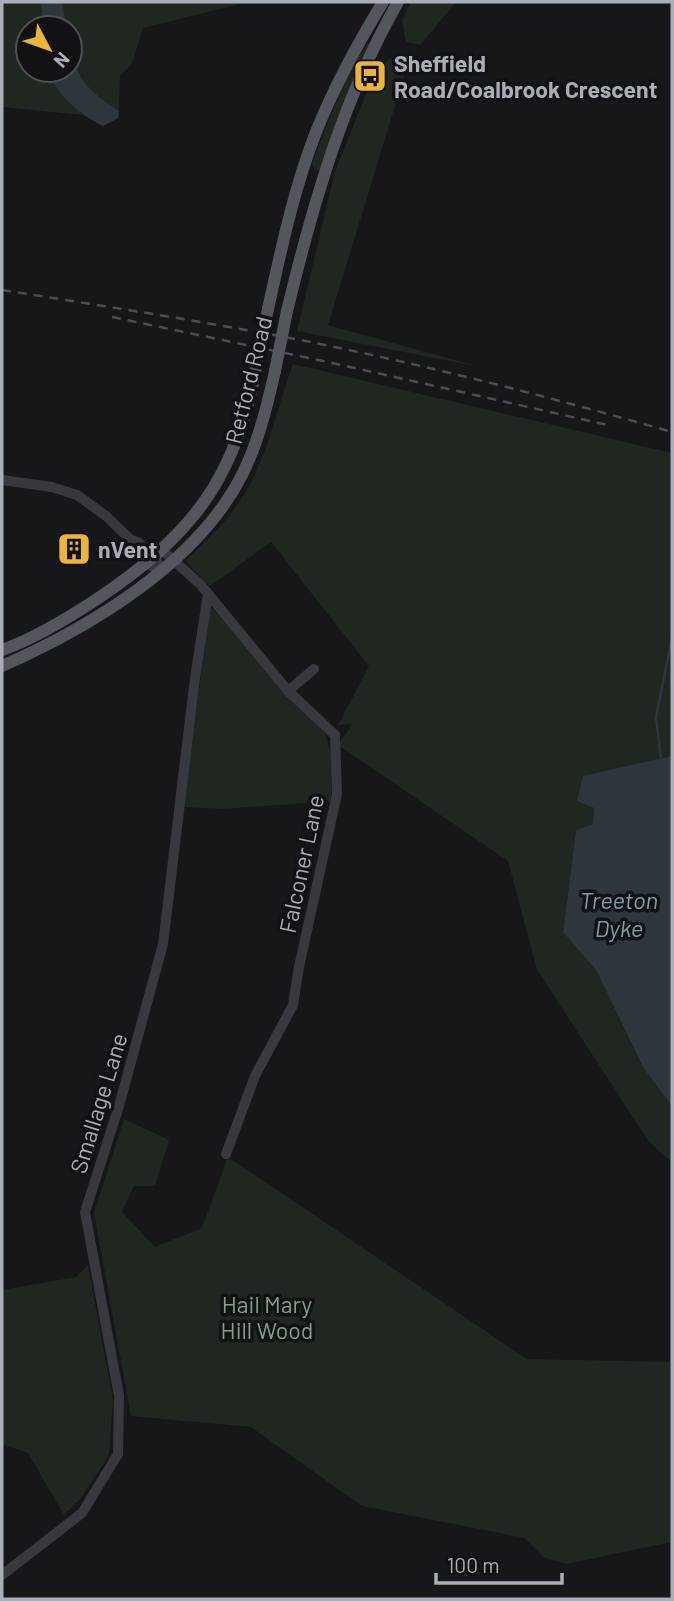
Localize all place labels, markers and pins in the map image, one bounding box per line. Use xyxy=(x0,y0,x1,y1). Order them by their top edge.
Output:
place label: Sheffield Road/Coalbrook Crescent xyxy=(394,49,657,103)
bus stop icon: Sheffield Road/Coalbrook Crescent xyxy=(351,57,389,95)
building icon: nVent xyxy=(55,530,93,568)
place label: nVent xyxy=(98,535,157,563)

